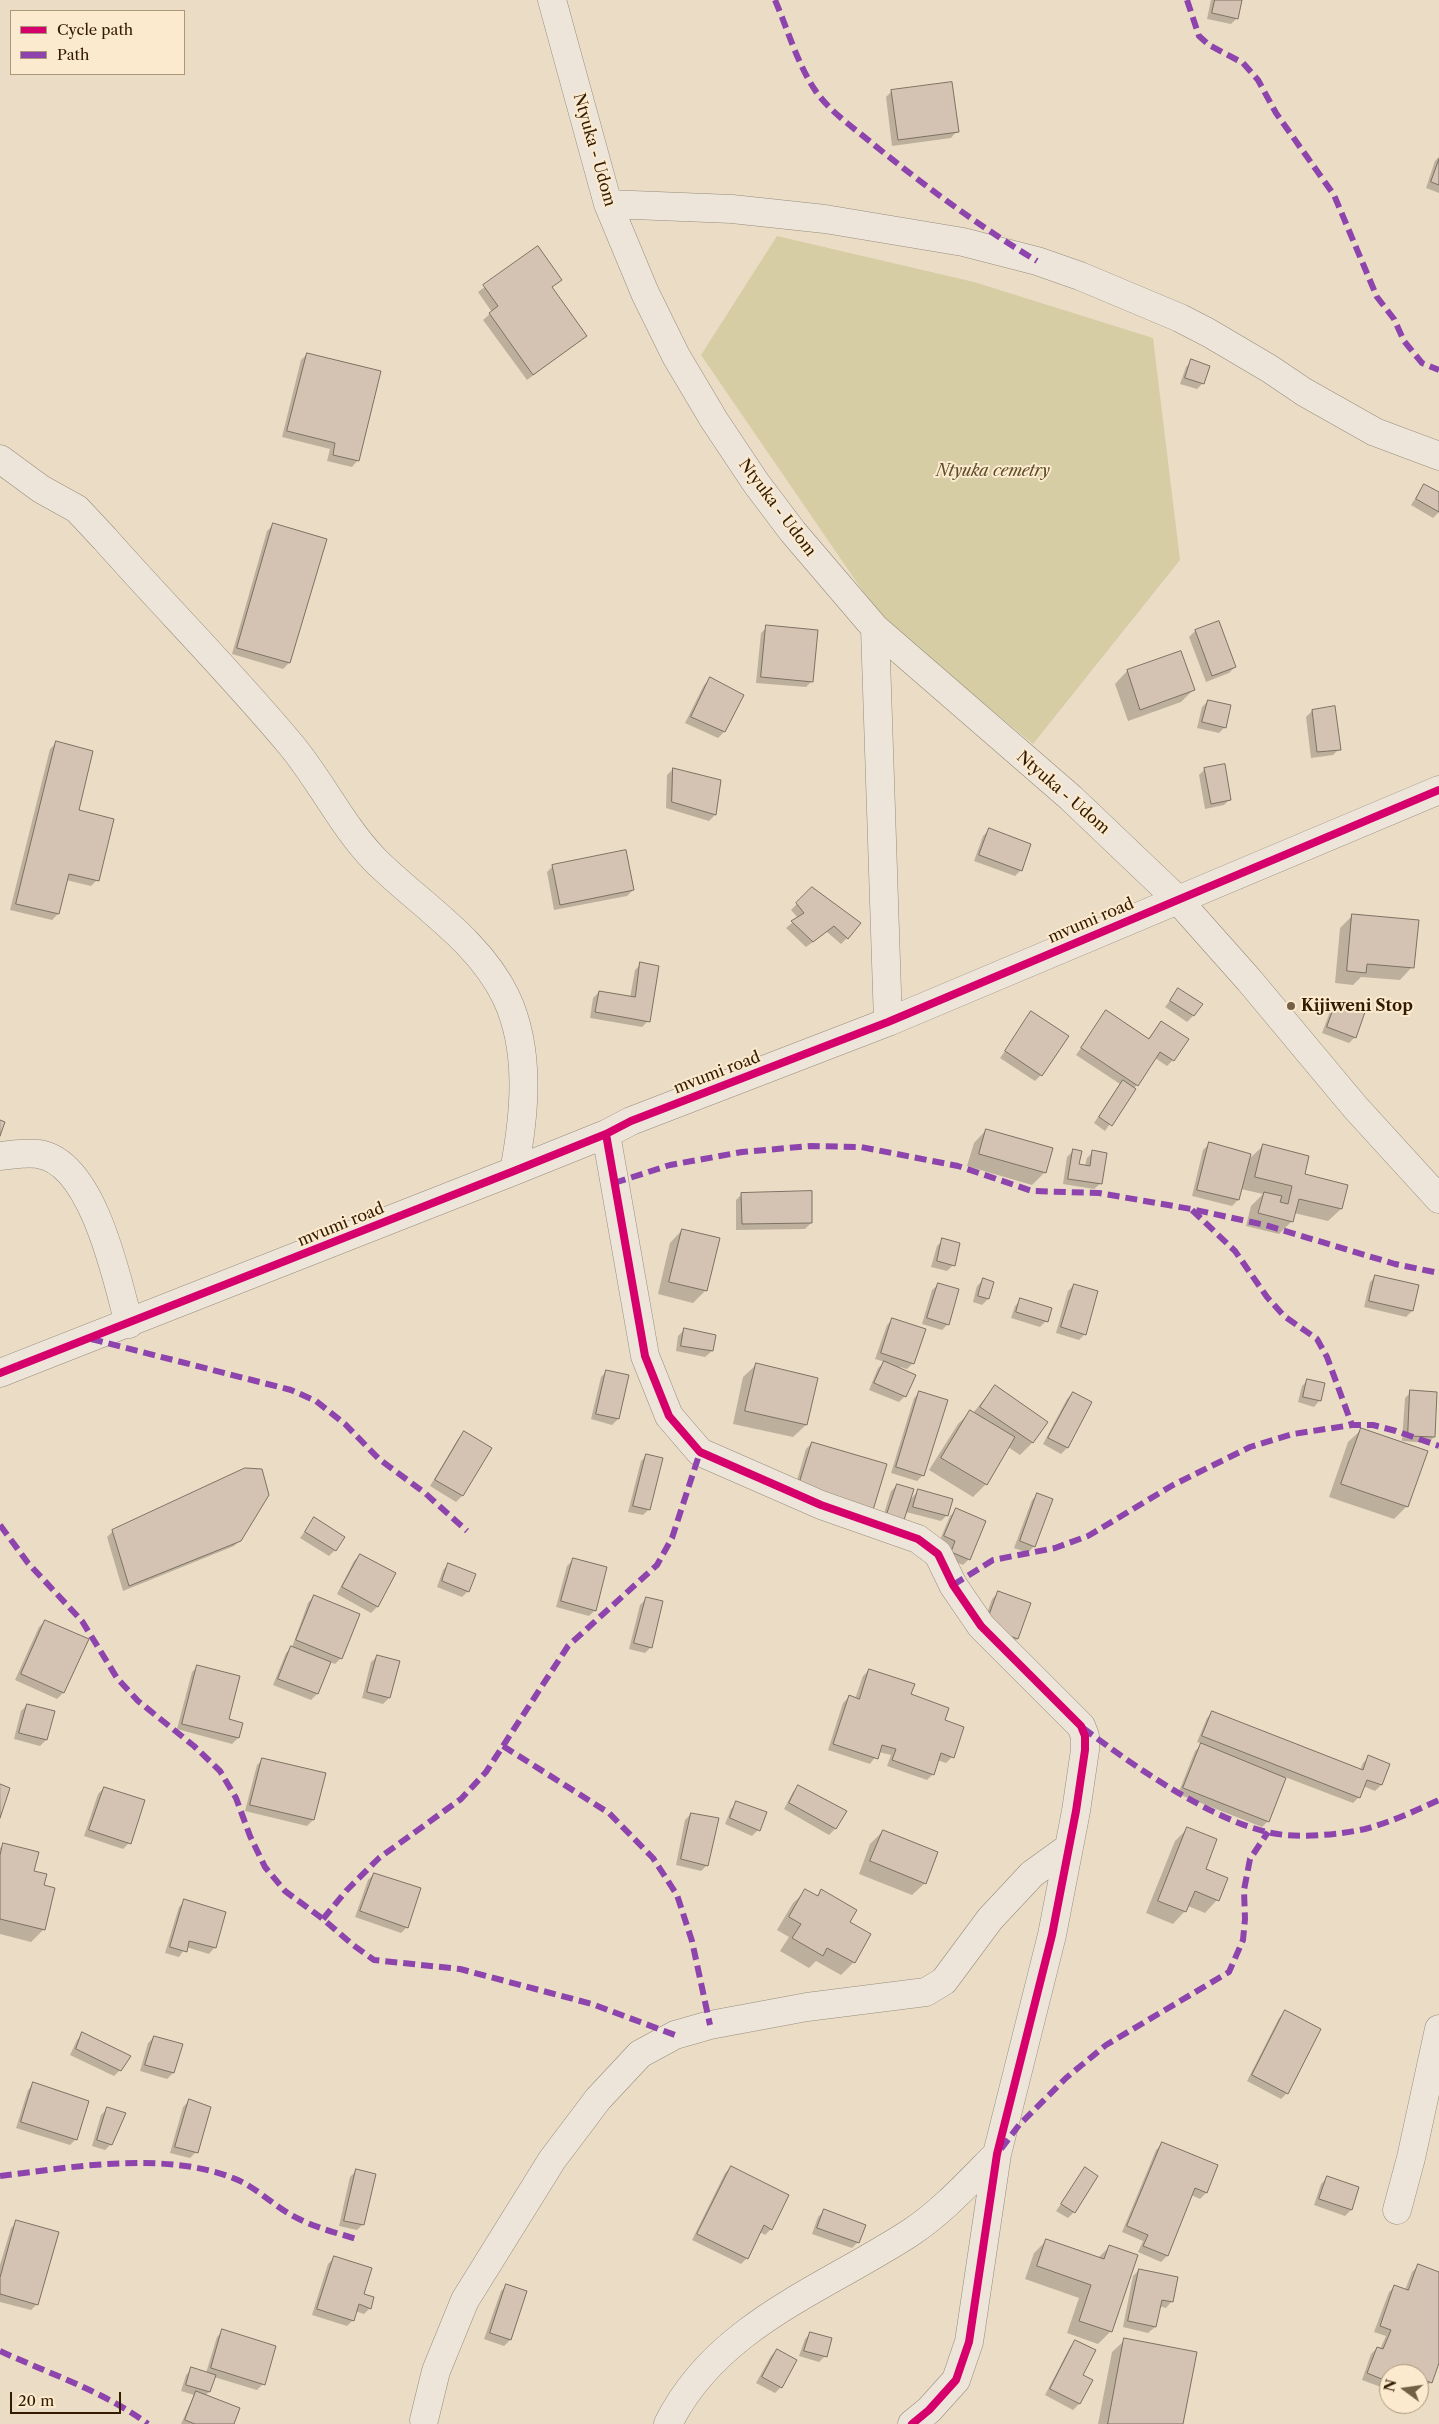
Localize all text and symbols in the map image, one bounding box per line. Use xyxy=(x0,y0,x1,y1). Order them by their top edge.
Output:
legend xyxy=(10,10,185,75)
text: Cycle path xyxy=(57,20,133,39)
text: Path xyxy=(57,45,89,64)
street label: Ntyuka - Udom xyxy=(569,91,619,209)
street label: Ntyuka - Udom xyxy=(734,456,820,560)
park label: Ntyuka cemetry xyxy=(936,461,1050,481)
street label: Ntyuka - Udom xyxy=(1013,747,1113,839)
street label: mvumi road xyxy=(1045,894,1137,948)
place label: Kijiweni Stop xyxy=(1301,996,1413,1016)
marker: Kijiweni Stop xyxy=(1285,1000,1297,1012)
street label: mvumi road xyxy=(671,1048,763,1098)
street label: mvumi road xyxy=(295,1199,387,1251)
north arrow xyxy=(1379,2364,1429,2414)
text: N xyxy=(1380,2378,1401,2394)
scale bar xyxy=(12,2382,124,2414)
text: 20 m xyxy=(18,2391,54,2410)

